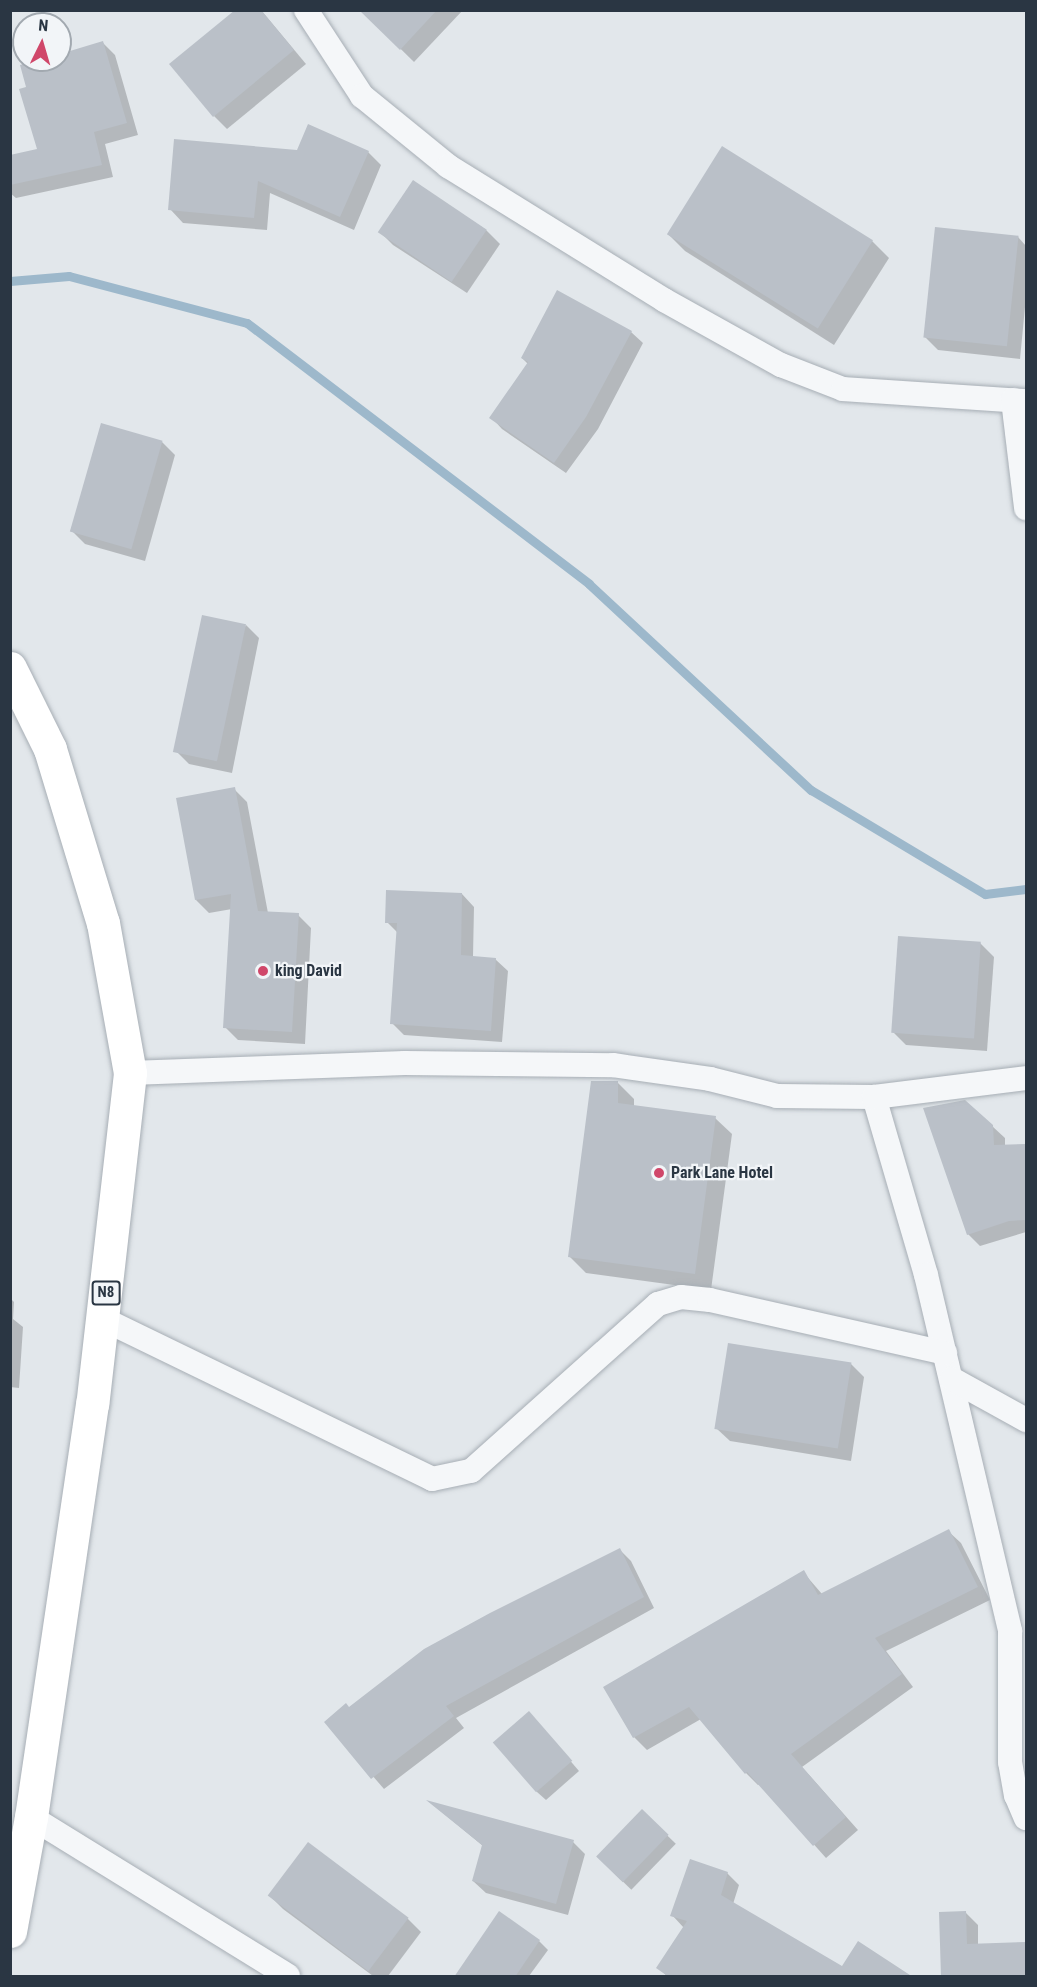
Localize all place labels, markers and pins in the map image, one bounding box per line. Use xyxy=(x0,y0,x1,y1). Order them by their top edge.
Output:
place label: king David xyxy=(275,961,342,981)
marker: king David xyxy=(256,964,270,978)
place label: Park Lane Hotel xyxy=(671,1163,773,1183)
marker: Park Lane Hotel xyxy=(652,1166,666,1180)

